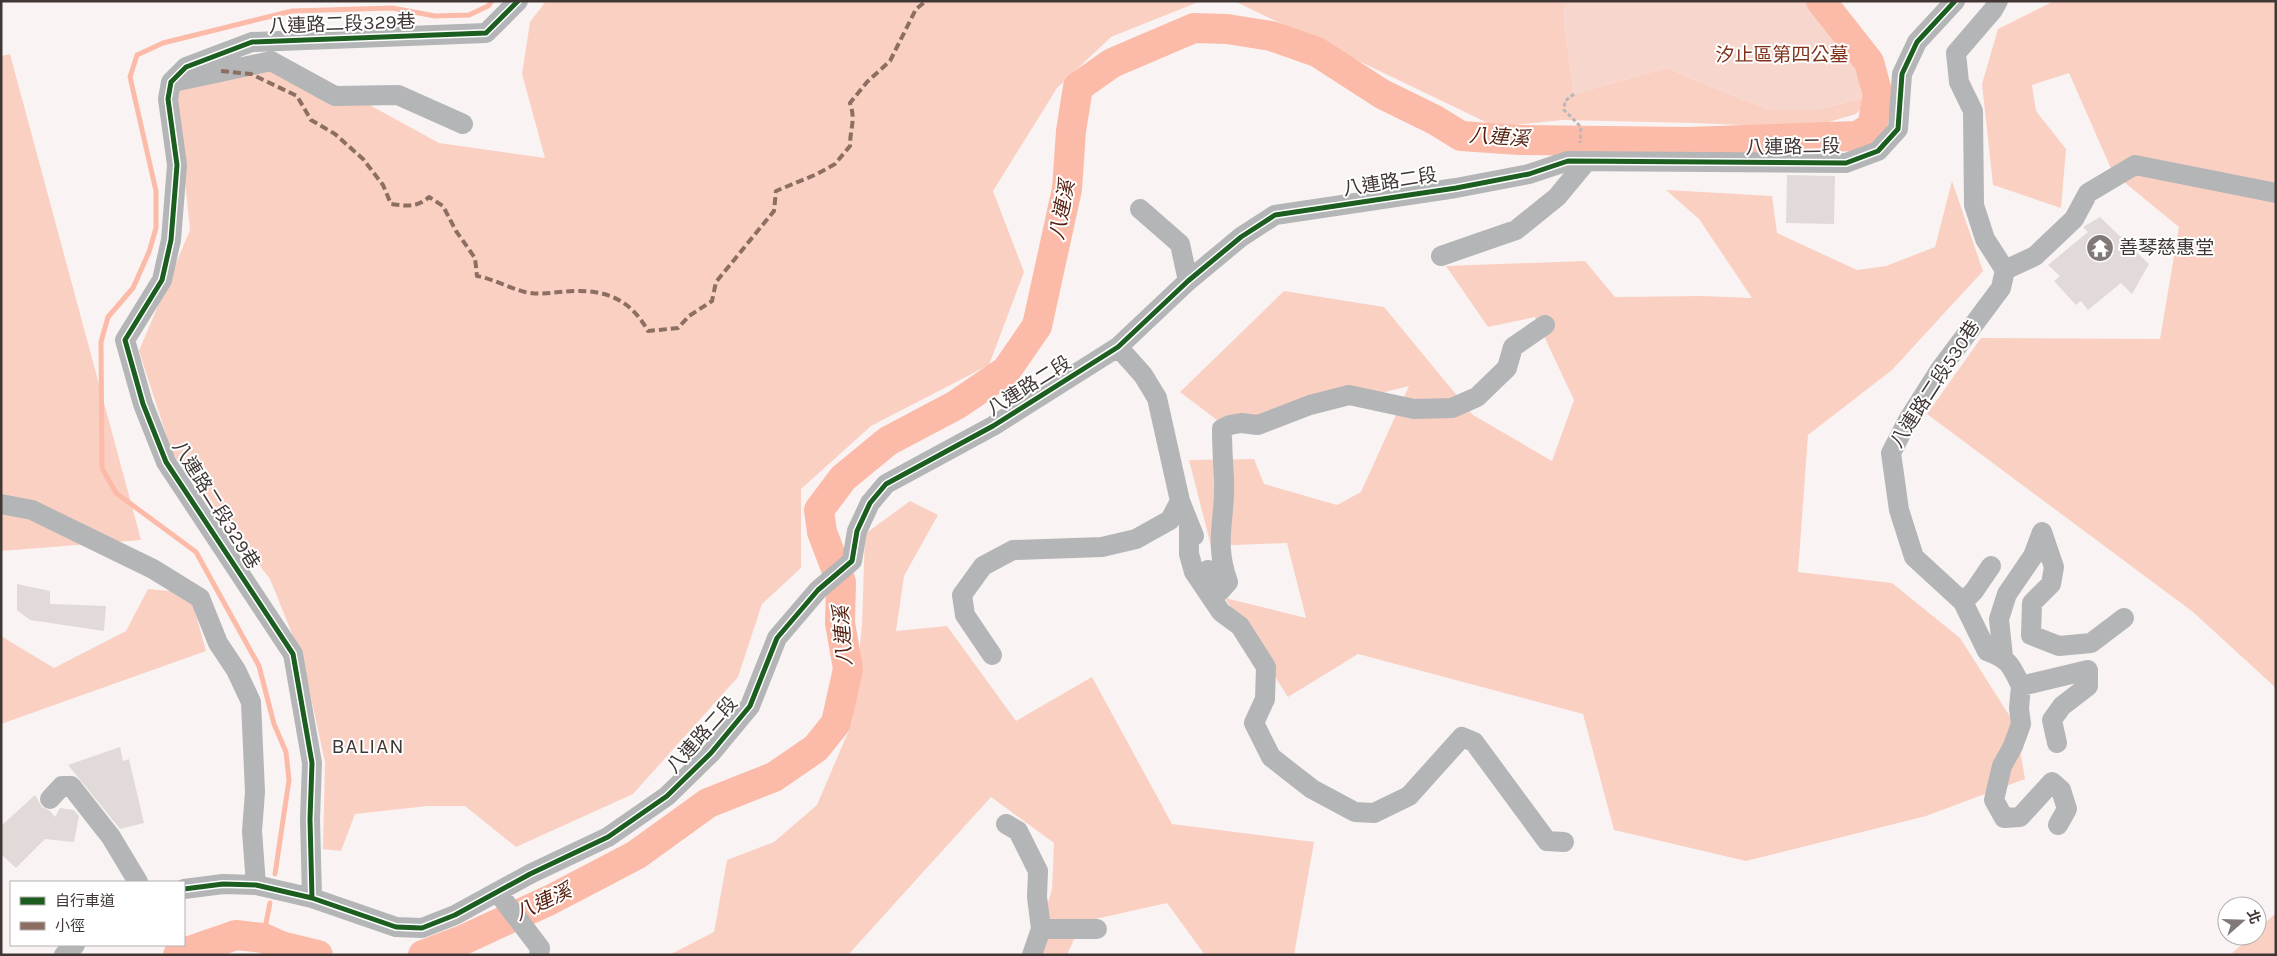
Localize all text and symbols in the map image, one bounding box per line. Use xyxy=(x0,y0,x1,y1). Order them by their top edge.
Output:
street label: 八連路二段329巷 xyxy=(268,10,416,38)
park label: 汐止區第四公墓 xyxy=(1715,44,1849,66)
water label: 八連溪 xyxy=(1468,123,1533,151)
street label: 八連路二段 xyxy=(1745,135,1841,159)
street label: 八連路二段 xyxy=(1341,164,1439,200)
water label: 八連溪 xyxy=(1045,175,1080,242)
temple icon: 善琴慈惠堂 xyxy=(2085,233,2115,263)
place label: 善琴慈惠堂 xyxy=(2119,237,2214,259)
street label: 八連路二段530巷 xyxy=(1886,316,1984,452)
street label: 八連路二段 xyxy=(983,351,1075,421)
street label: 八連路二段329巷 xyxy=(168,437,264,573)
water label: 八連溪 xyxy=(829,602,857,667)
street label: 八連路二段 xyxy=(662,692,742,778)
district label: BALIAN xyxy=(331,734,405,758)
water label: 八連溪 xyxy=(511,878,578,925)
legend xyxy=(10,881,185,946)
text: 自行車道 xyxy=(55,892,115,910)
north arrow xyxy=(2217,896,2267,946)
text: 北 xyxy=(2243,907,2264,926)
text: 小徑 xyxy=(55,917,85,935)

